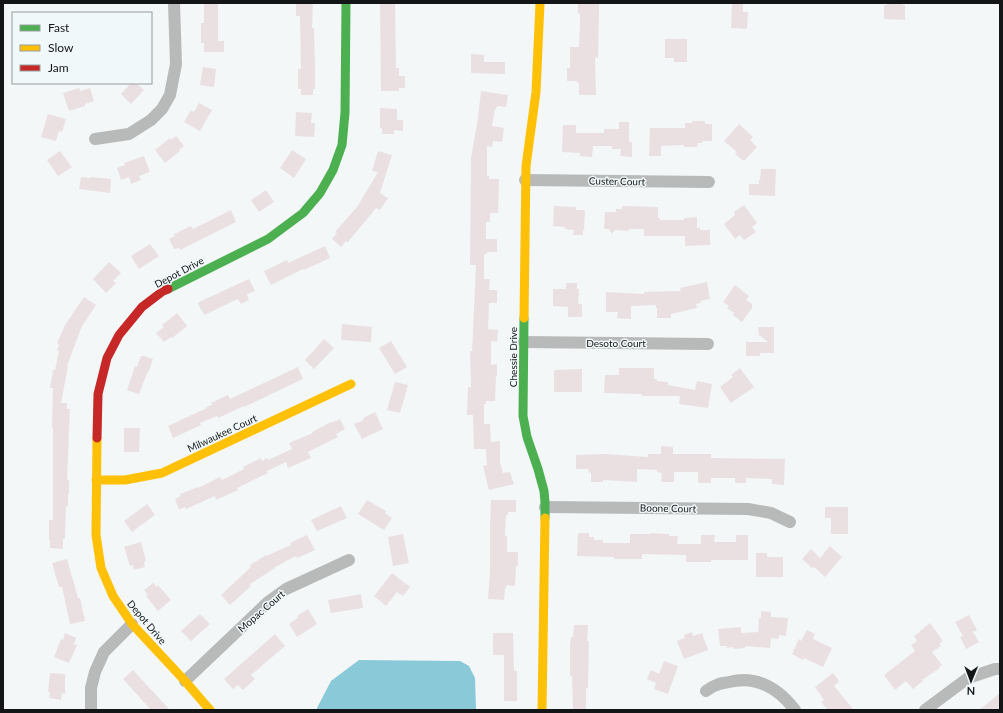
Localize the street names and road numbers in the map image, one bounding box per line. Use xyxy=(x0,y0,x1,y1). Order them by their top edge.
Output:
street label: Custer Court xyxy=(589,175,646,187)
street label: Depot Drive xyxy=(152,254,206,290)
street label: Chessie Drive xyxy=(507,327,519,387)
street label: Desoto Court xyxy=(586,337,646,349)
street label: Milwaukee Court xyxy=(185,411,259,454)
street label: Boone Court xyxy=(640,502,697,514)
street label: Mopac Court xyxy=(235,587,287,634)
street label: Depot Drive xyxy=(125,597,169,647)

